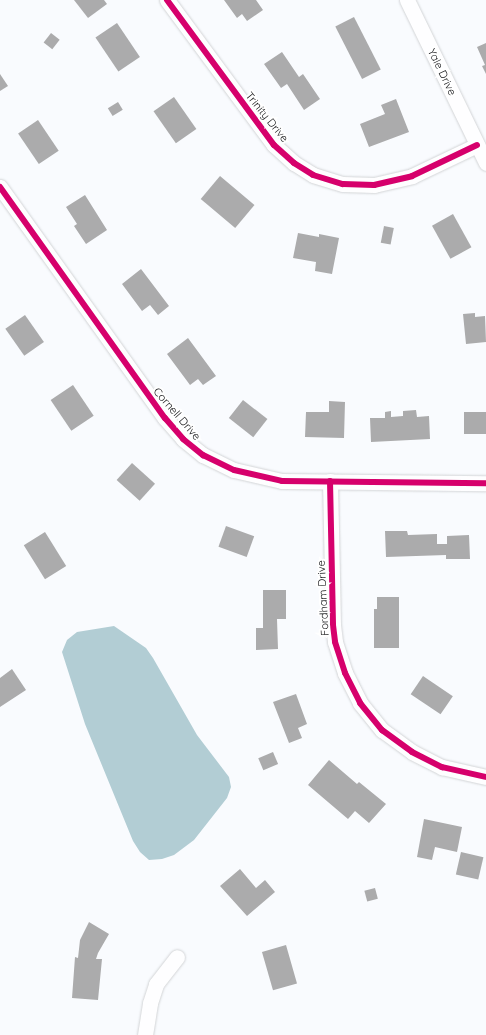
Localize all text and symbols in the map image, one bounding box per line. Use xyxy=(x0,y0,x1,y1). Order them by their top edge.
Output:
street label: Yale Drive xyxy=(425,46,459,98)
street label: Trinity Drive xyxy=(243,89,291,145)
street label: Cornell Drive xyxy=(151,385,203,443)
street label: Fordham Drive xyxy=(314,560,332,636)

